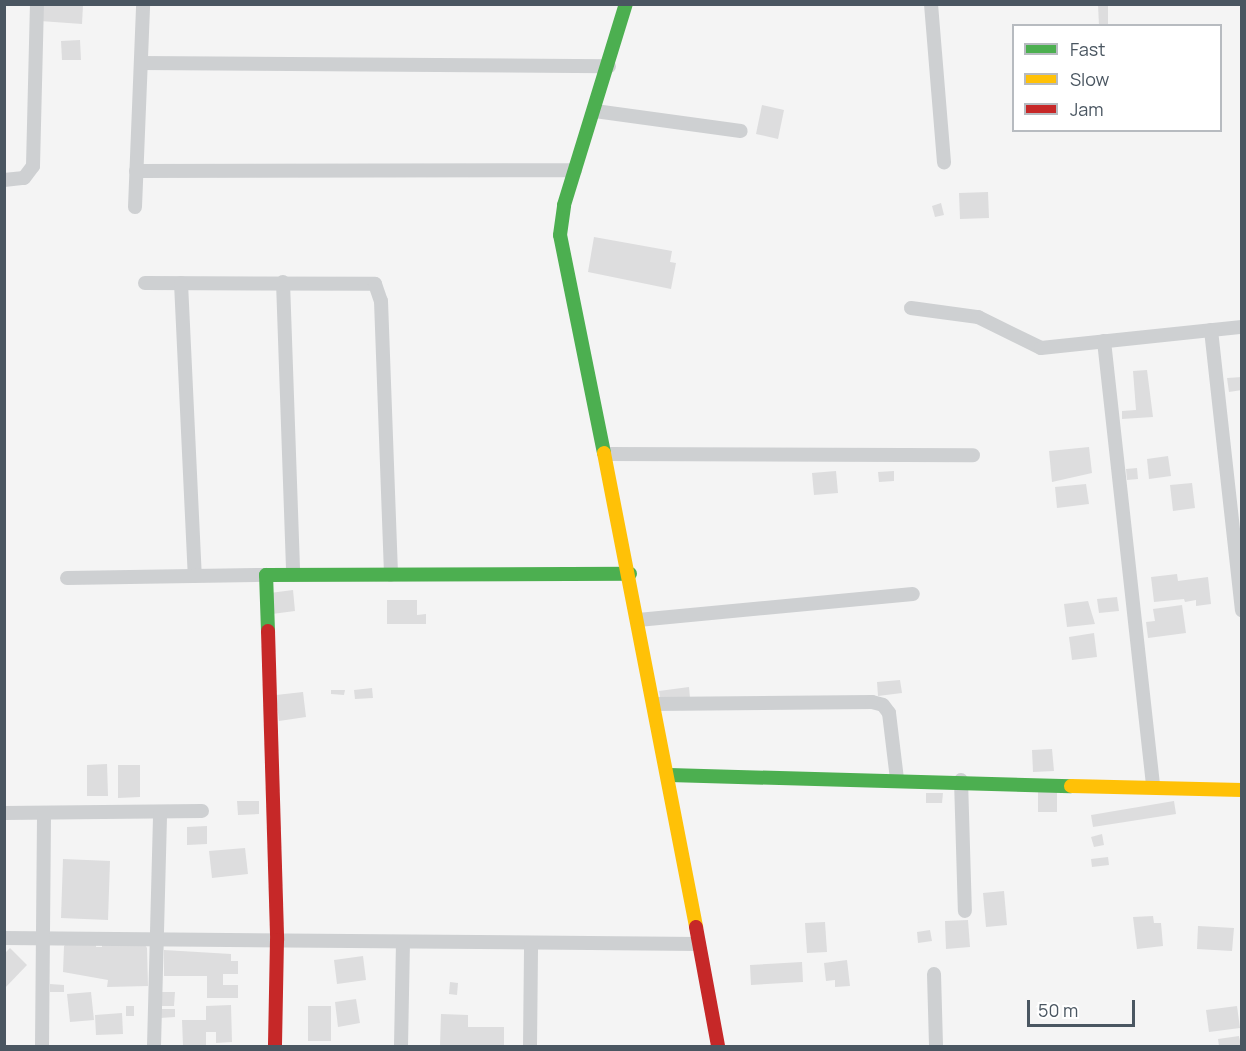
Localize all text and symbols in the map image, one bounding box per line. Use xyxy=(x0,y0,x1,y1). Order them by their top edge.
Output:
legend xyxy=(1012,24,1222,132)
text: Fast xyxy=(1070,37,1105,61)
text: Slow xyxy=(1070,67,1109,91)
text: Jam xyxy=(1070,97,1104,121)
scale bar xyxy=(1030,988,1138,1026)
text: 50 m xyxy=(1038,998,1078,1022)

